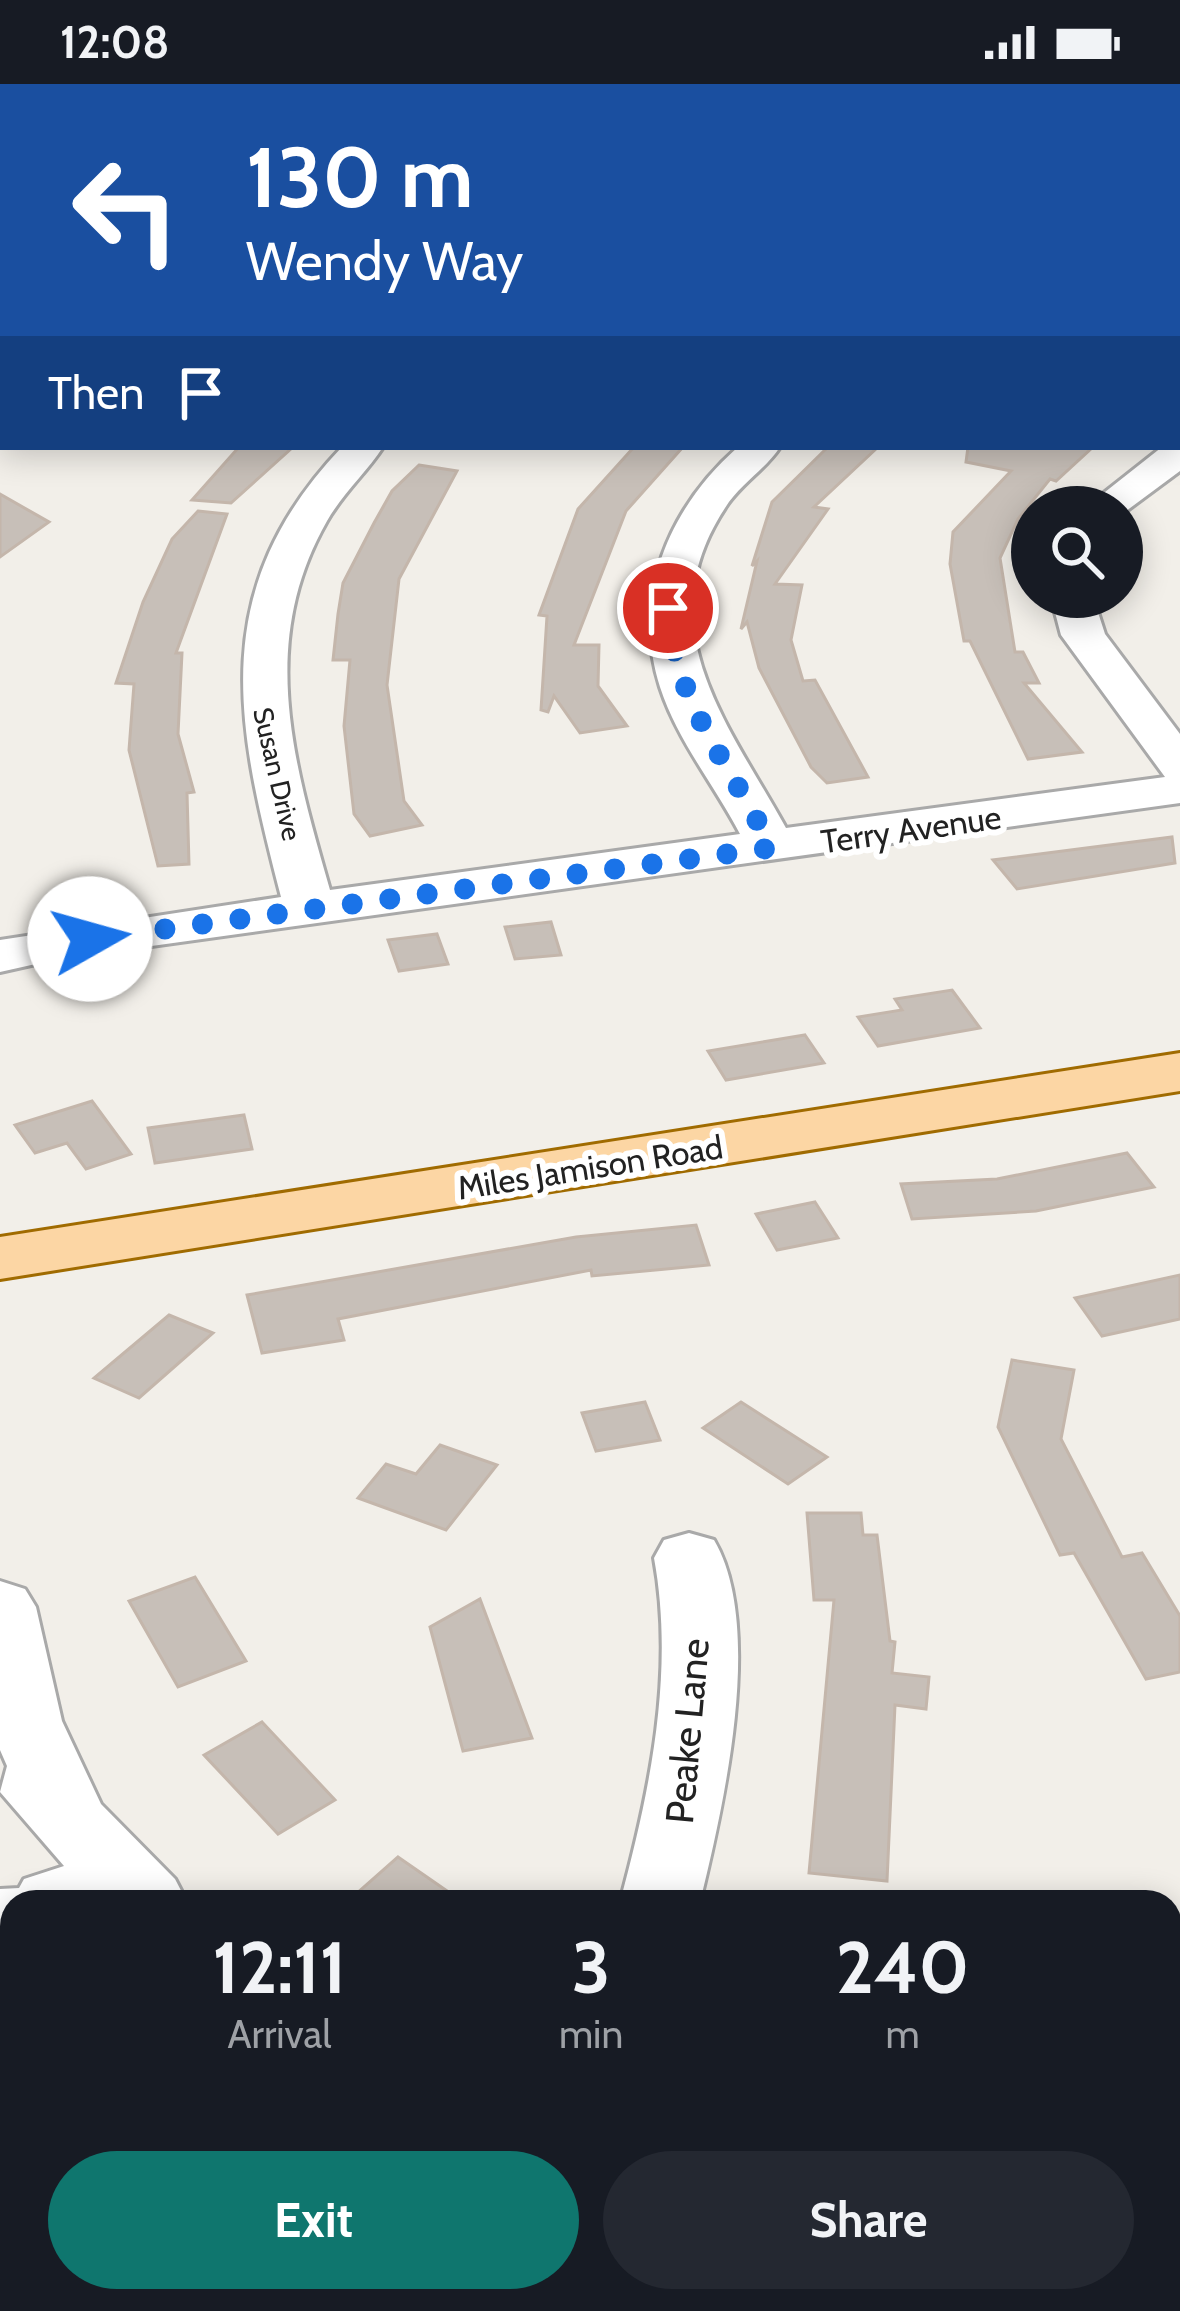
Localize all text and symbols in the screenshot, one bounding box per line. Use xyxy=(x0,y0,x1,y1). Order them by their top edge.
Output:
text: 12:08 xyxy=(60,15,169,69)
text: 130 m xyxy=(246,126,473,228)
icon: left xyxy=(48,132,204,288)
text: Wendy Way xyxy=(246,228,523,294)
icon: arrive xyxy=(168,360,234,426)
text: Then xyxy=(48,366,144,420)
map controls xyxy=(1011,486,1143,618)
button: search xyxy=(1011,486,1143,618)
pin xyxy=(617,557,719,659)
icon: arrive xyxy=(635,575,701,641)
street label: Susan Drive xyxy=(246,704,309,844)
street label: Terry Avenue xyxy=(818,797,1004,861)
position arrow xyxy=(27,876,153,1002)
street label: Miles Jamison Road xyxy=(454,1126,726,1208)
street label: Peake Lane xyxy=(655,1636,719,1826)
text: 12:11 xyxy=(213,1924,346,2011)
text: 3 xyxy=(572,1924,610,2011)
text: 240 xyxy=(836,1924,969,2011)
text: Arrival xyxy=(228,2010,331,2058)
text: min xyxy=(559,2010,623,2058)
text: m xyxy=(885,2010,920,2058)
button: Exit xyxy=(48,2151,579,2289)
button: Share xyxy=(603,2151,1134,2289)

